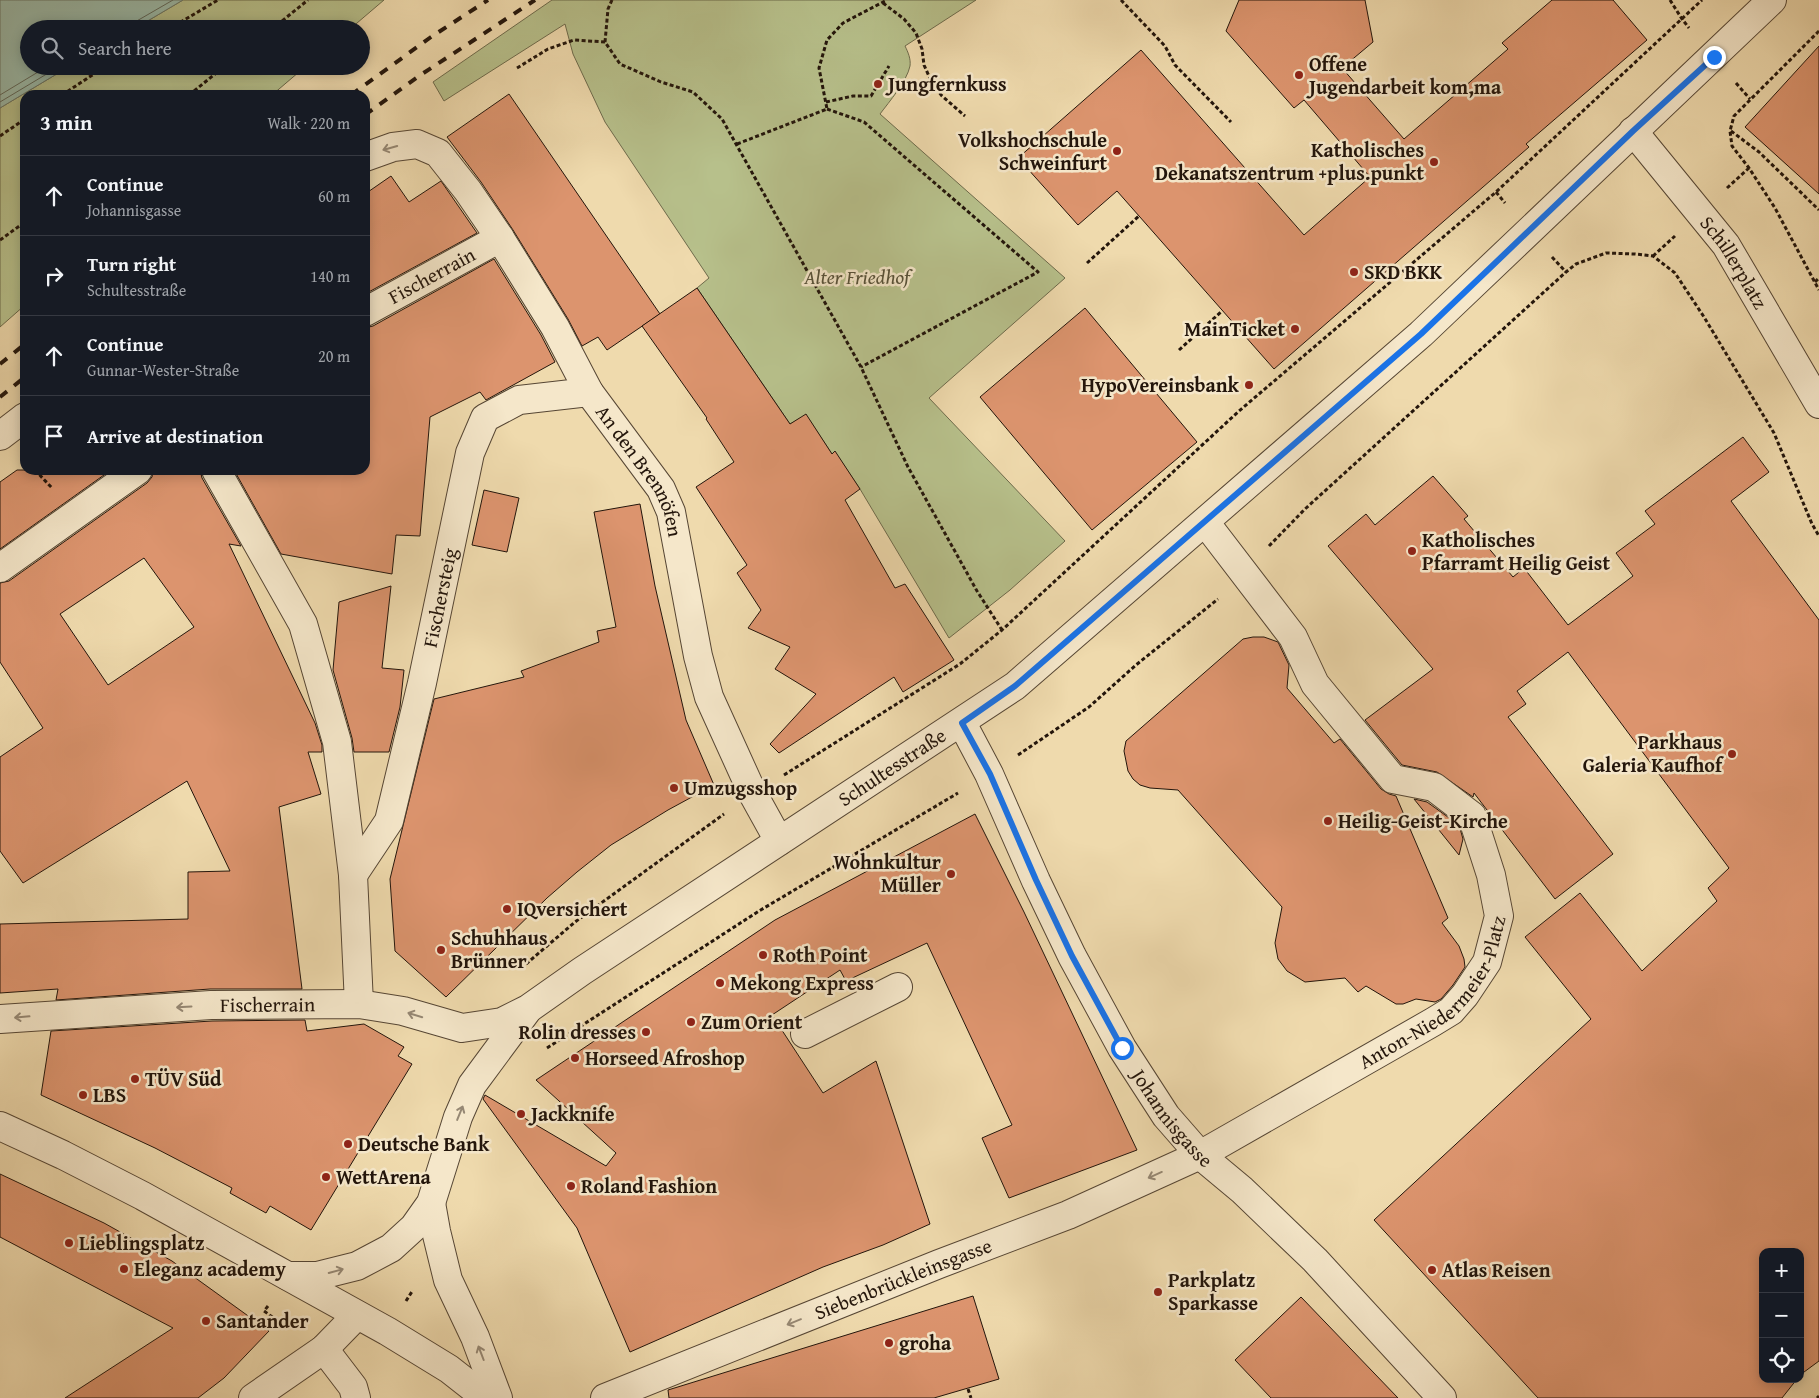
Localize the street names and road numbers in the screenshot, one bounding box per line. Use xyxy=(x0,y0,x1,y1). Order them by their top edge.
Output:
street label: Schillerplatz xyxy=(1694,209,1775,314)
street label: Fischerrain xyxy=(383,239,480,311)
street label: An den Brennöfen xyxy=(589,398,690,539)
street label: Fischersteig xyxy=(415,545,464,650)
street label: Schultesstraße xyxy=(832,720,951,813)
street label: Anton-Niedermeier-Platz xyxy=(1353,912,1513,1076)
street label: Fischerrain xyxy=(220,989,315,1019)
street label: Johannisgasse xyxy=(1124,1060,1219,1174)
street label: Siebenbrückleinsgasse xyxy=(810,1230,996,1327)

